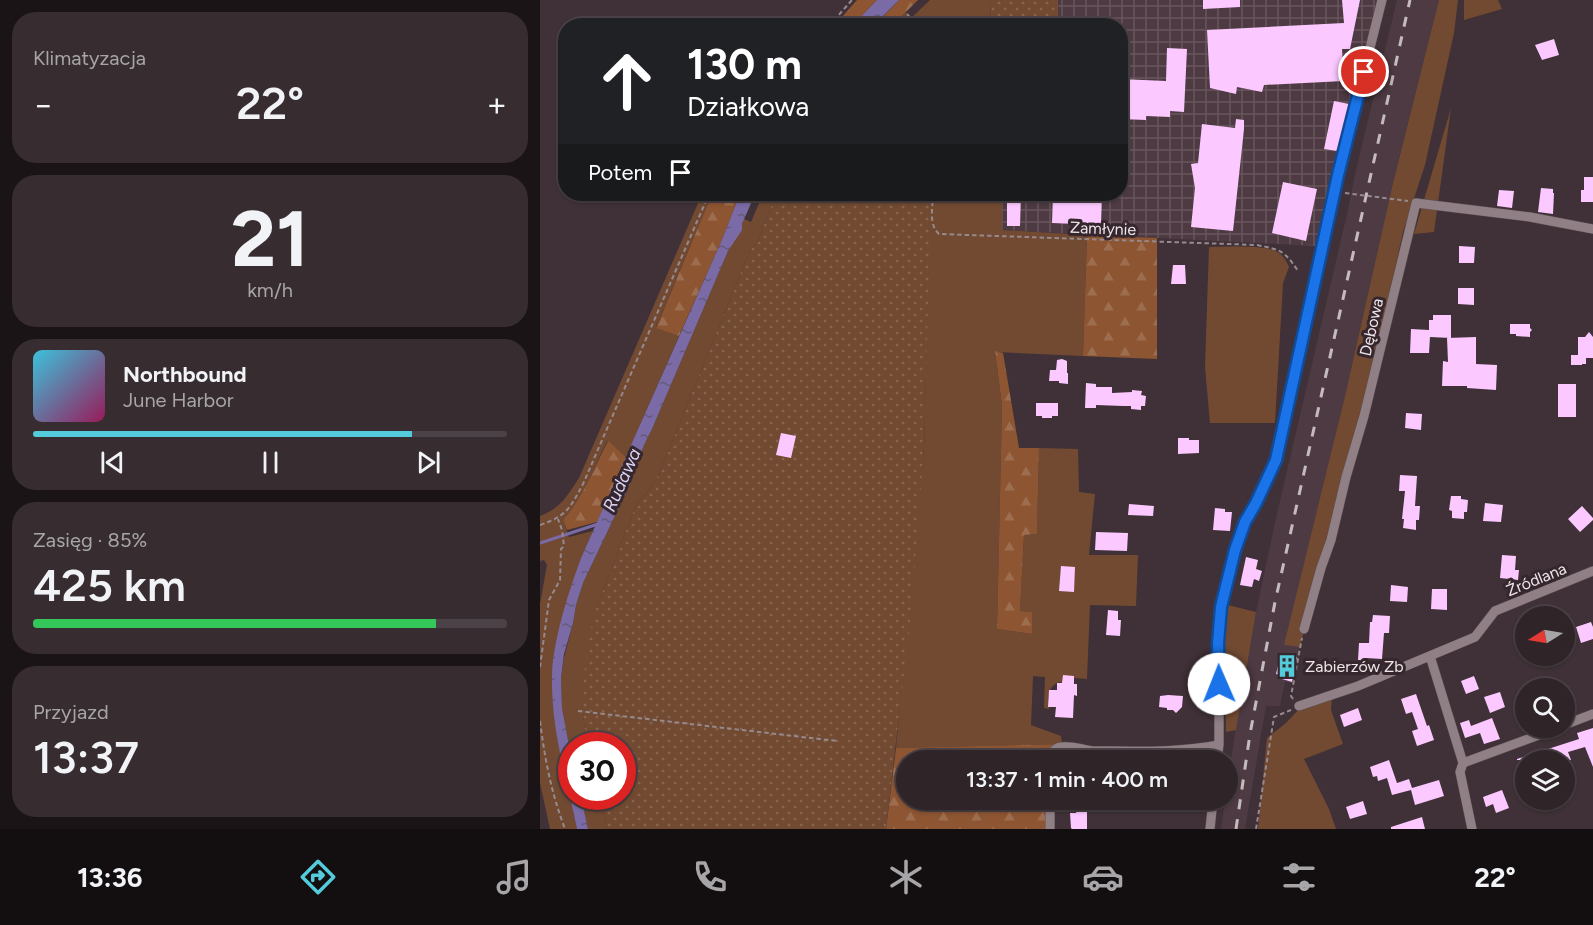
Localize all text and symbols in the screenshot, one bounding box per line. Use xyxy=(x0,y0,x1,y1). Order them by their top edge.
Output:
text: 130 m xyxy=(687,39,802,90)
icon: ahead xyxy=(588,42,666,120)
text: Klimatyzacja xyxy=(33,46,146,70)
pin xyxy=(1338,46,1389,97)
icon: arrive xyxy=(1347,55,1380,88)
text: 22° xyxy=(236,76,304,130)
text: − xyxy=(33,85,54,124)
text: + xyxy=(486,85,507,124)
text: Działkowa xyxy=(687,90,809,123)
icon: arrive xyxy=(664,156,697,189)
text: Potem xyxy=(588,159,652,186)
text: 21 xyxy=(231,192,309,286)
street label: Zamłynie xyxy=(1069,218,1137,239)
text: km/h xyxy=(247,278,293,302)
street label: Dębowa xyxy=(1356,296,1387,358)
text: Northbound xyxy=(123,361,247,388)
text: June Harbor xyxy=(123,388,234,412)
water label: Rudawa xyxy=(598,445,646,515)
icon: previous xyxy=(96,446,129,479)
icon: pause xyxy=(254,446,287,479)
icon: next xyxy=(412,446,445,479)
text: Zasięg · 85% xyxy=(33,528,147,552)
text: 425 km xyxy=(33,558,186,612)
street label: Źródlana xyxy=(1503,559,1569,600)
north arrow xyxy=(1515,606,1575,666)
map controls xyxy=(1515,606,1575,810)
position arrow xyxy=(1187,652,1251,716)
building icon: Zabierzów Zb xyxy=(1274,653,1300,679)
place label: Zabierzów Zb xyxy=(1305,657,1404,676)
button: search xyxy=(1515,678,1575,738)
text: Przyjazd xyxy=(33,700,109,724)
text: 13:37 xyxy=(33,730,139,784)
speed limit sign: 30 xyxy=(558,732,636,810)
button: layers xyxy=(1515,750,1575,810)
text: 13:37 · 1 min · 400 m xyxy=(966,766,1168,793)
icon: directions xyxy=(297,856,339,898)
icon: music xyxy=(493,856,535,898)
icon: phone xyxy=(689,856,731,898)
icon: climate xyxy=(885,856,927,898)
icon: car xyxy=(1082,856,1124,898)
icon: filters xyxy=(1278,856,1320,898)
text: 13:36 xyxy=(77,861,142,894)
text: 22° xyxy=(1474,861,1516,894)

